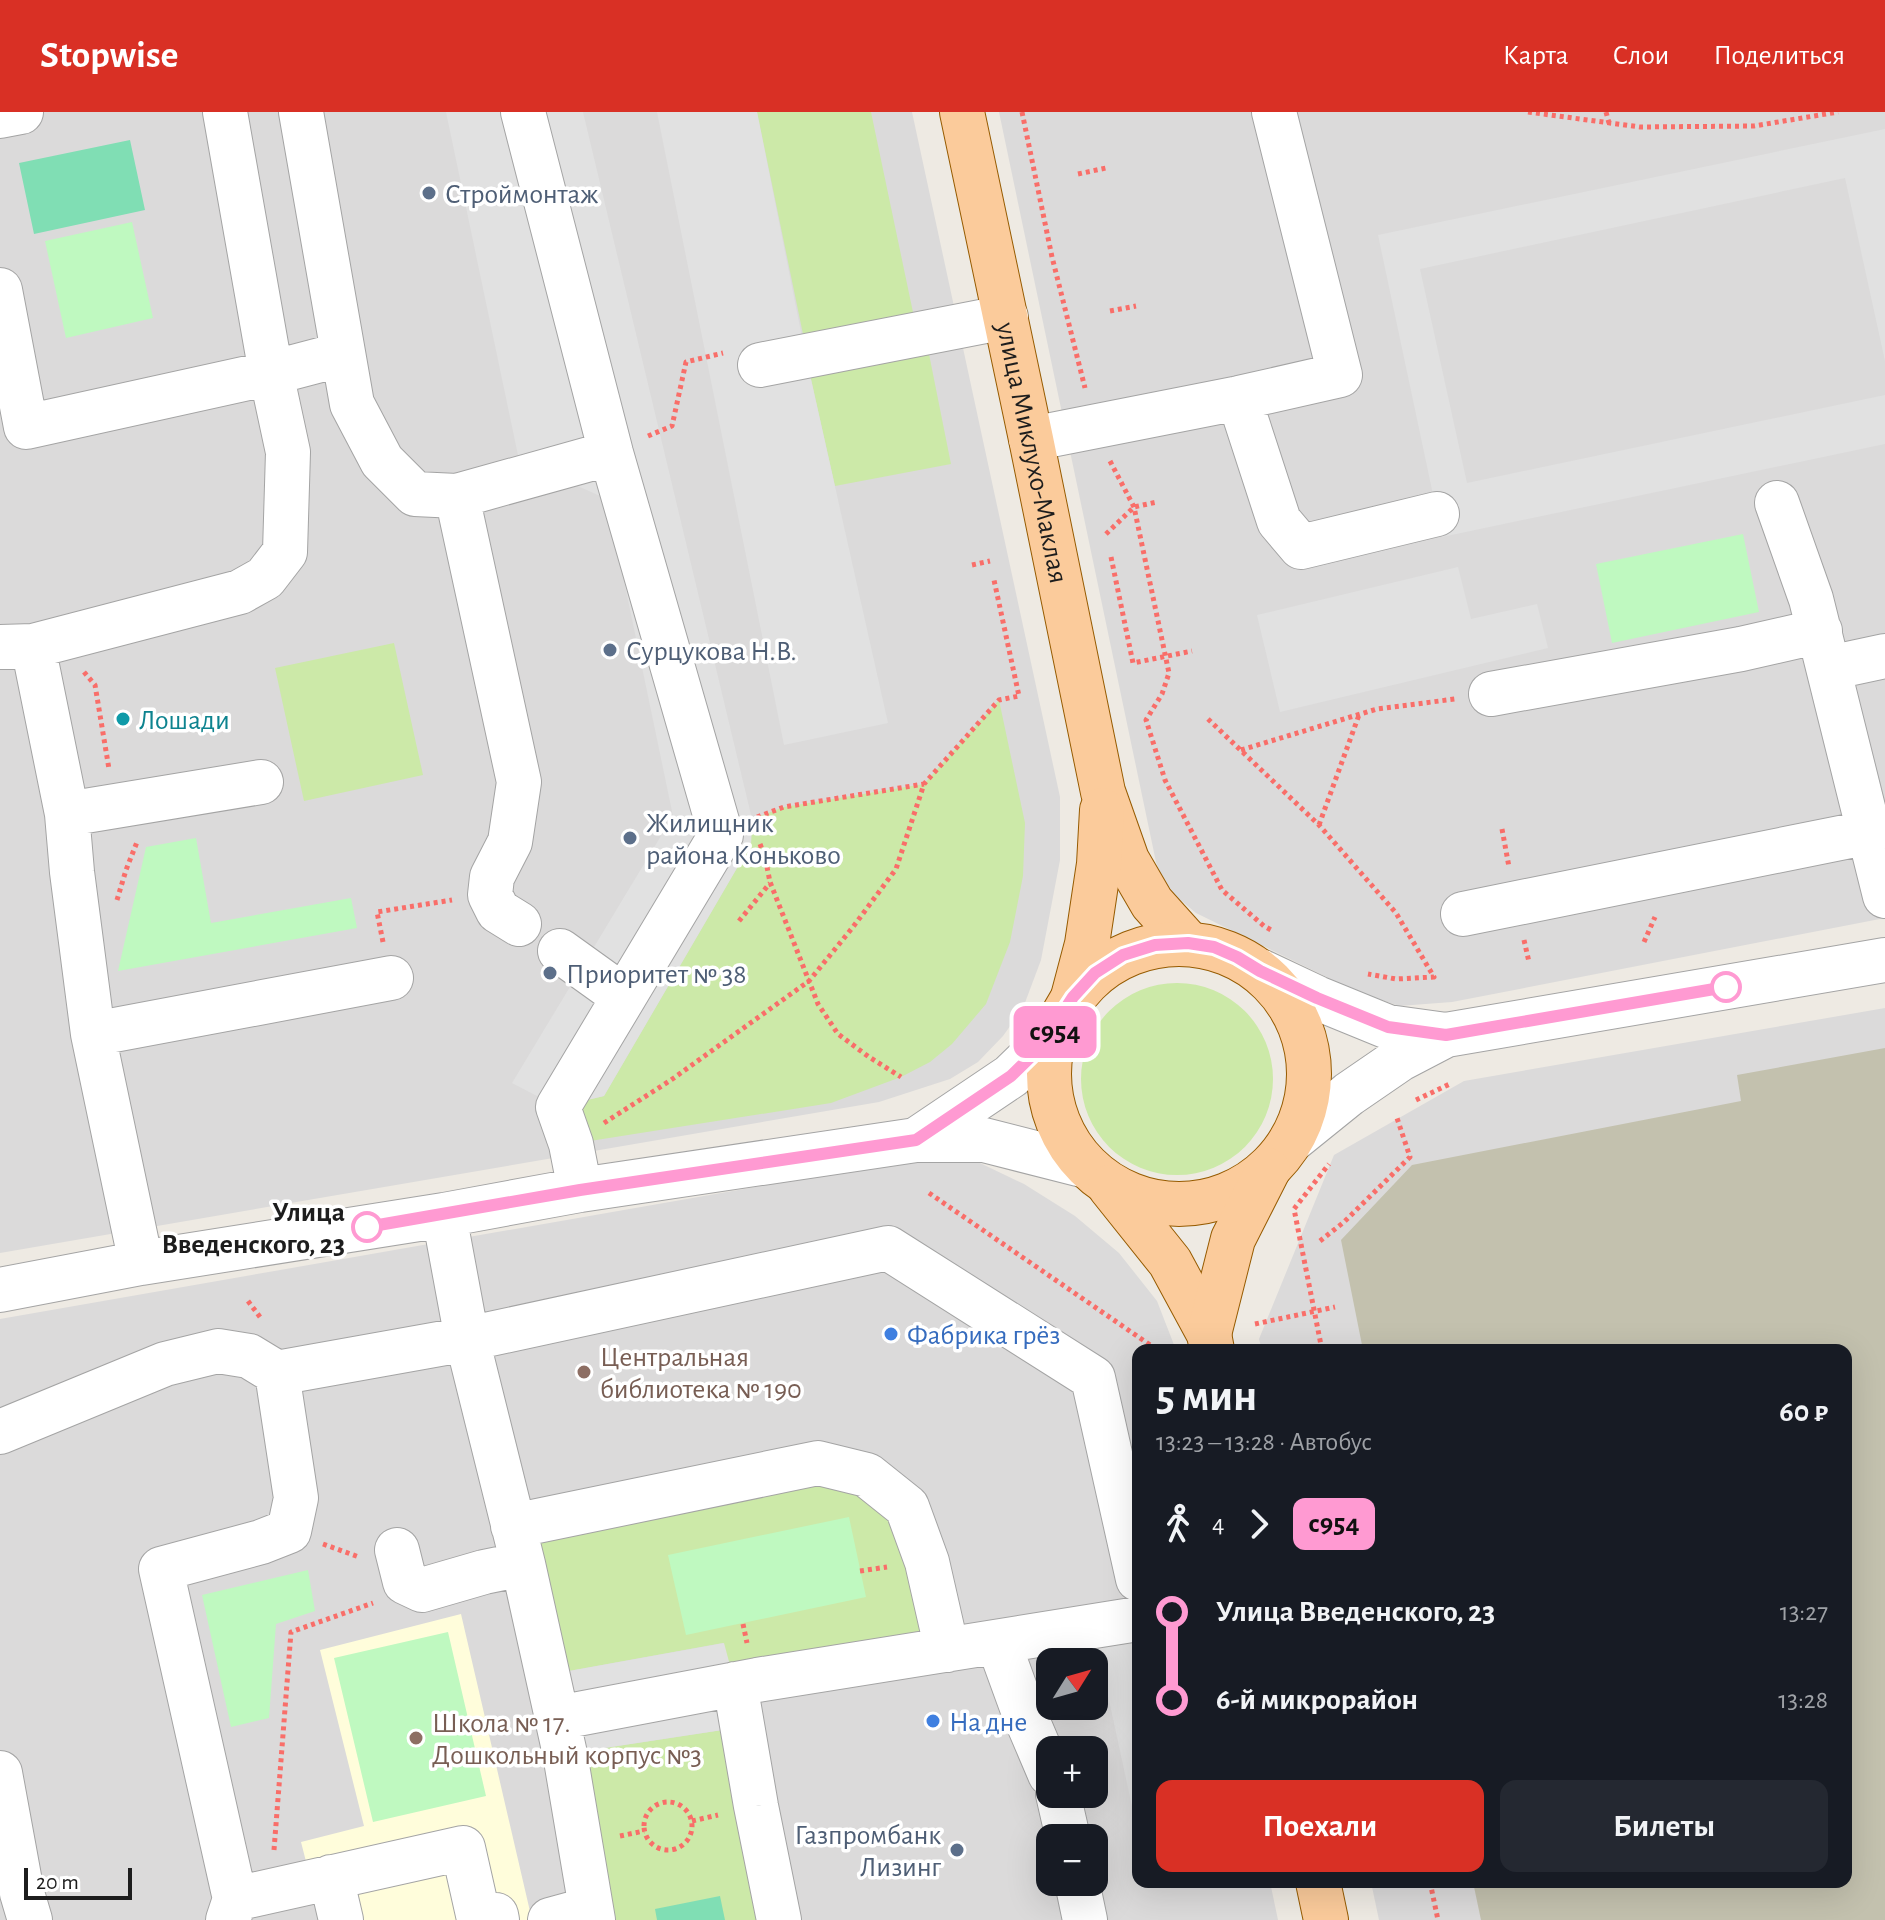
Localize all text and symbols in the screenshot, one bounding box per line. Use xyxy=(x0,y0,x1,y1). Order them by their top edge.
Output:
text: Stopwise xyxy=(40,37,178,75)
text: Карта xyxy=(1503,42,1569,70)
text: Слои xyxy=(1613,42,1669,70)
text: Поделиться xyxy=(1713,42,1845,70)
place label: Строймонтаж xyxy=(445,181,598,209)
marker: Строймонтаж xyxy=(420,184,438,202)
street label: улица Миклухо-Маклая xyxy=(991,319,1072,586)
place label: Сурцукова Н.В. xyxy=(626,638,797,666)
marker: Сурцукова Н.В. xyxy=(601,641,619,659)
place label: Лошади xyxy=(139,707,230,735)
marker: Лошади xyxy=(114,710,132,728)
place label: Жилищник района Коньково xyxy=(646,810,841,870)
marker: Жилищник района Коньково xyxy=(621,829,639,847)
place label: Приоритет № 38 xyxy=(566,961,747,989)
marker: Приоритет № 38 xyxy=(541,964,559,982)
unlabelled marker xyxy=(1711,972,1741,1002)
line badge: с954 xyxy=(999,1006,1111,1058)
text: с954 xyxy=(1030,1018,1080,1046)
place label: Улица Введенского, 23 xyxy=(161,1199,345,1259)
marker: Улица Введенского, 23 xyxy=(352,1212,382,1242)
place label: Фабрика грёз xyxy=(907,1322,1060,1350)
marker: Фабрика грёз xyxy=(882,1325,900,1343)
place label: Центральная библиотека № 190 xyxy=(600,1344,802,1404)
marker: Центральная библиотека № 190 xyxy=(575,1363,593,1381)
text: 5 мин xyxy=(1156,1375,1257,1419)
text: 60 ₽ xyxy=(1779,1397,1828,1427)
text: 13:23 – 13:28 · Автобус xyxy=(1156,1429,1372,1455)
icon: walk xyxy=(1156,1502,1200,1546)
icon: forward xyxy=(1237,1502,1281,1546)
text: с954 xyxy=(1309,1510,1359,1538)
text: 4 xyxy=(1212,1511,1225,1537)
text: Улица Введенского, 23 xyxy=(1216,1597,1495,1627)
text: 13:27 xyxy=(1780,1599,1828,1625)
north arrow xyxy=(1036,1648,1108,1720)
map controls xyxy=(1036,1648,1108,1896)
text: 6-й микрорайон xyxy=(1216,1685,1418,1715)
text: 13:28 xyxy=(1778,1687,1828,1713)
place label: На дне xyxy=(949,1709,1027,1737)
place label: Школа № 17. Дошкольный корпус №3 xyxy=(432,1710,702,1770)
marker: На дне xyxy=(924,1712,942,1730)
marker: Школа № 17. Дошкольный корпус №3 xyxy=(407,1729,425,1747)
button: + xyxy=(1036,1736,1108,1808)
button: Поехали xyxy=(1156,1780,1484,1872)
button: Билеты xyxy=(1500,1780,1828,1872)
place label: Газпромбанк Лизинг xyxy=(795,1822,941,1882)
button: − xyxy=(1036,1824,1108,1896)
marker: Газпромбанк Лизинг xyxy=(948,1841,966,1859)
scale bar xyxy=(24,1864,132,1900)
text: 20 m xyxy=(36,1871,79,1893)

